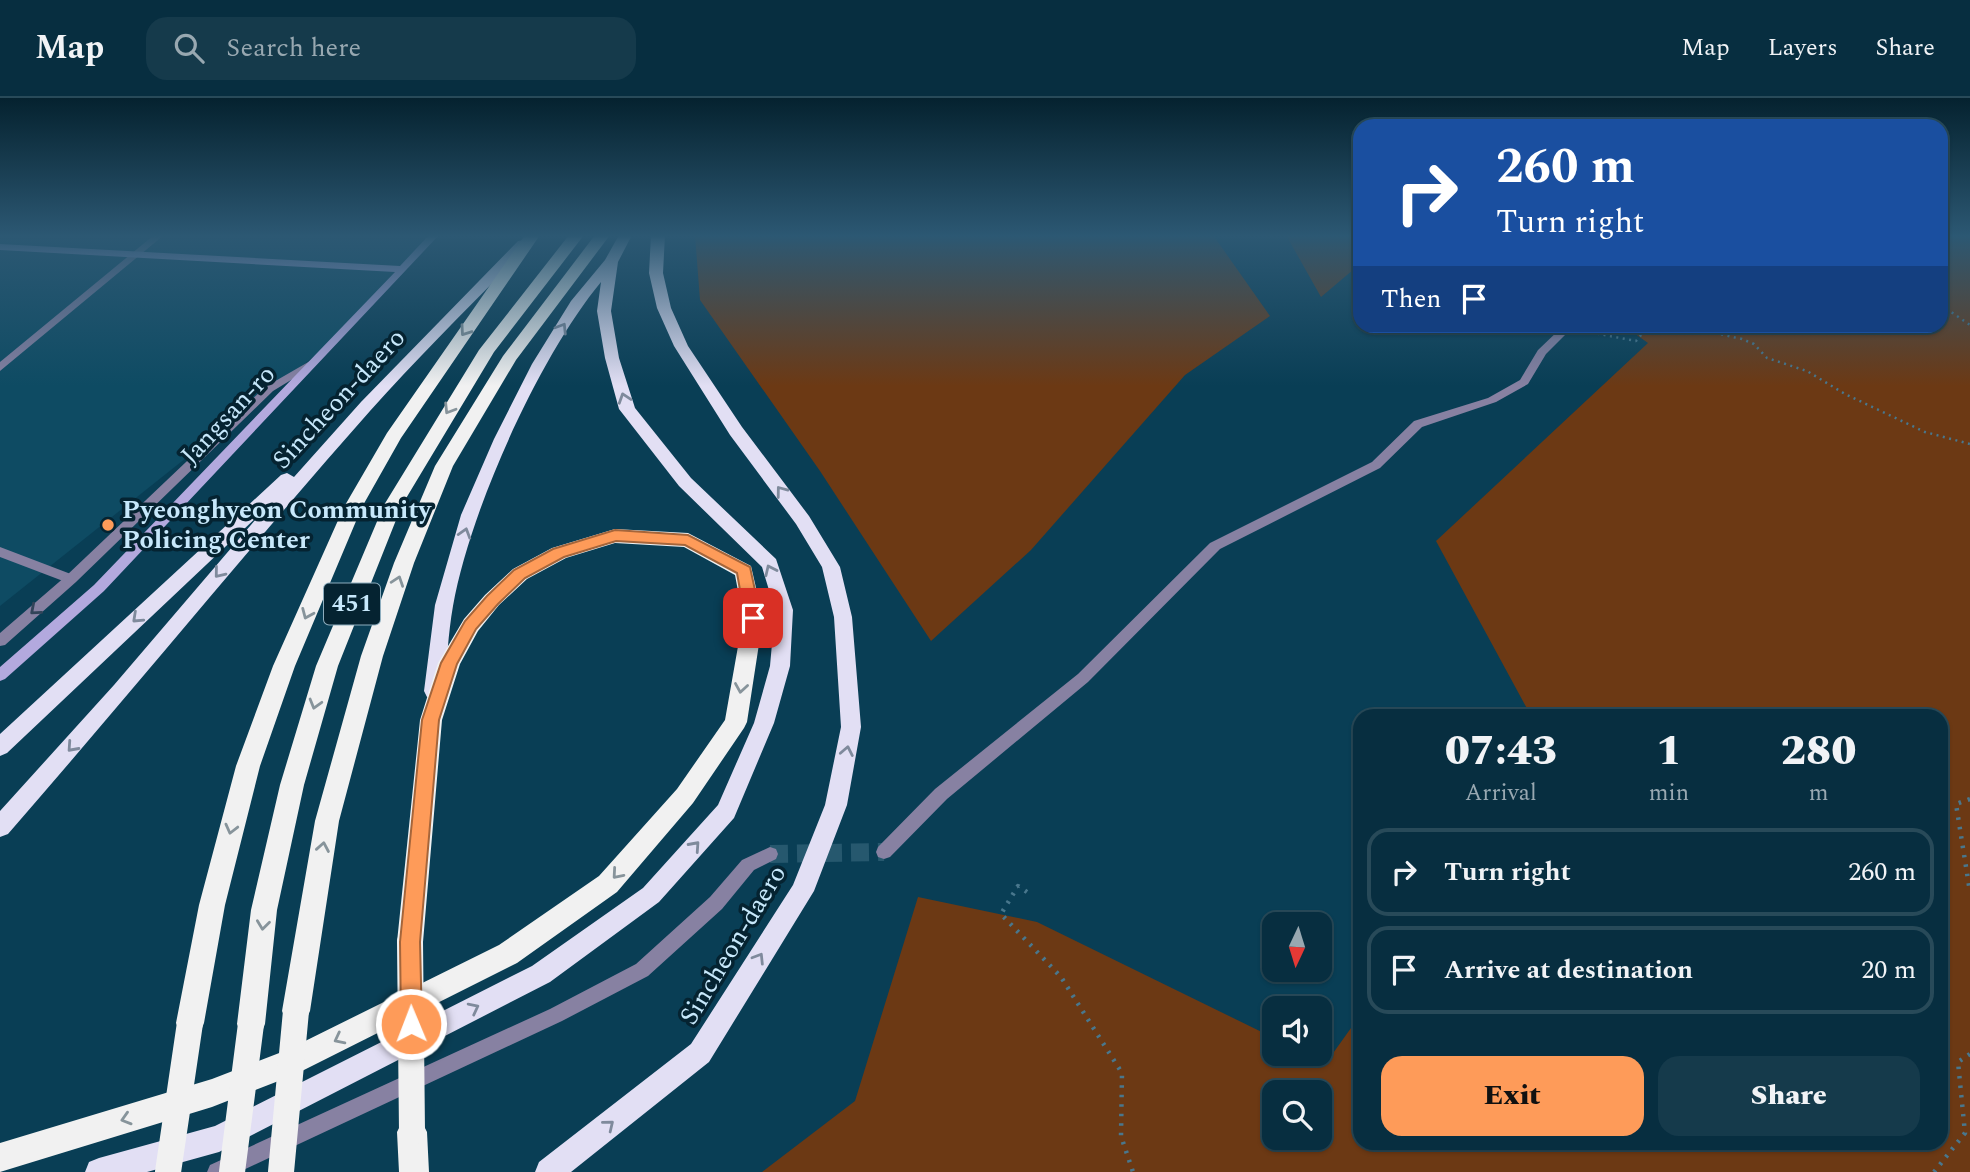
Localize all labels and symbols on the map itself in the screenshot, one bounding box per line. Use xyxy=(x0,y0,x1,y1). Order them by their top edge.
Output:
street label: Sincheon-daero xyxy=(263,319,415,479)
one-way arrow xyxy=(553,322,566,335)
one-way arrow xyxy=(461,323,473,336)
street label: Jangsan-ro xyxy=(171,356,285,474)
one-way arrow xyxy=(618,392,633,404)
one-way arrow xyxy=(445,401,458,414)
one-way arrow xyxy=(777,486,790,499)
place label: Pyeonghyeon Community Policing Center xyxy=(122,490,433,560)
marker: Pyeonghyeon Community Policing Center xyxy=(100,517,116,533)
one-way arrow xyxy=(457,527,472,539)
one-way arrow xyxy=(765,564,778,577)
one-way arrow xyxy=(214,565,227,577)
one-way arrow xyxy=(390,576,404,588)
road number: 451 xyxy=(324,584,380,624)
pin xyxy=(723,588,783,648)
one-way arrow xyxy=(31,602,44,614)
one-way arrow xyxy=(301,607,315,620)
one-way arrow xyxy=(132,609,145,622)
one-way arrow xyxy=(734,682,749,694)
one-way arrow xyxy=(309,698,324,710)
one-way arrow xyxy=(68,739,80,752)
one-way arrow xyxy=(838,745,853,757)
one-way arrow xyxy=(225,822,239,834)
one-way arrow xyxy=(315,841,330,853)
one-way arrow xyxy=(687,841,699,854)
street label: Sincheon-daero xyxy=(669,857,797,1033)
one-way arrow xyxy=(613,865,625,878)
north arrow xyxy=(1262,912,1332,982)
one-way arrow xyxy=(255,920,270,931)
one-way arrow xyxy=(751,953,764,966)
position arrow xyxy=(374,987,448,1061)
one-way arrow xyxy=(467,1003,480,1017)
one-way arrow xyxy=(334,1030,346,1044)
one-way arrow xyxy=(121,1111,133,1126)
one-way arrow xyxy=(601,1121,614,1133)

